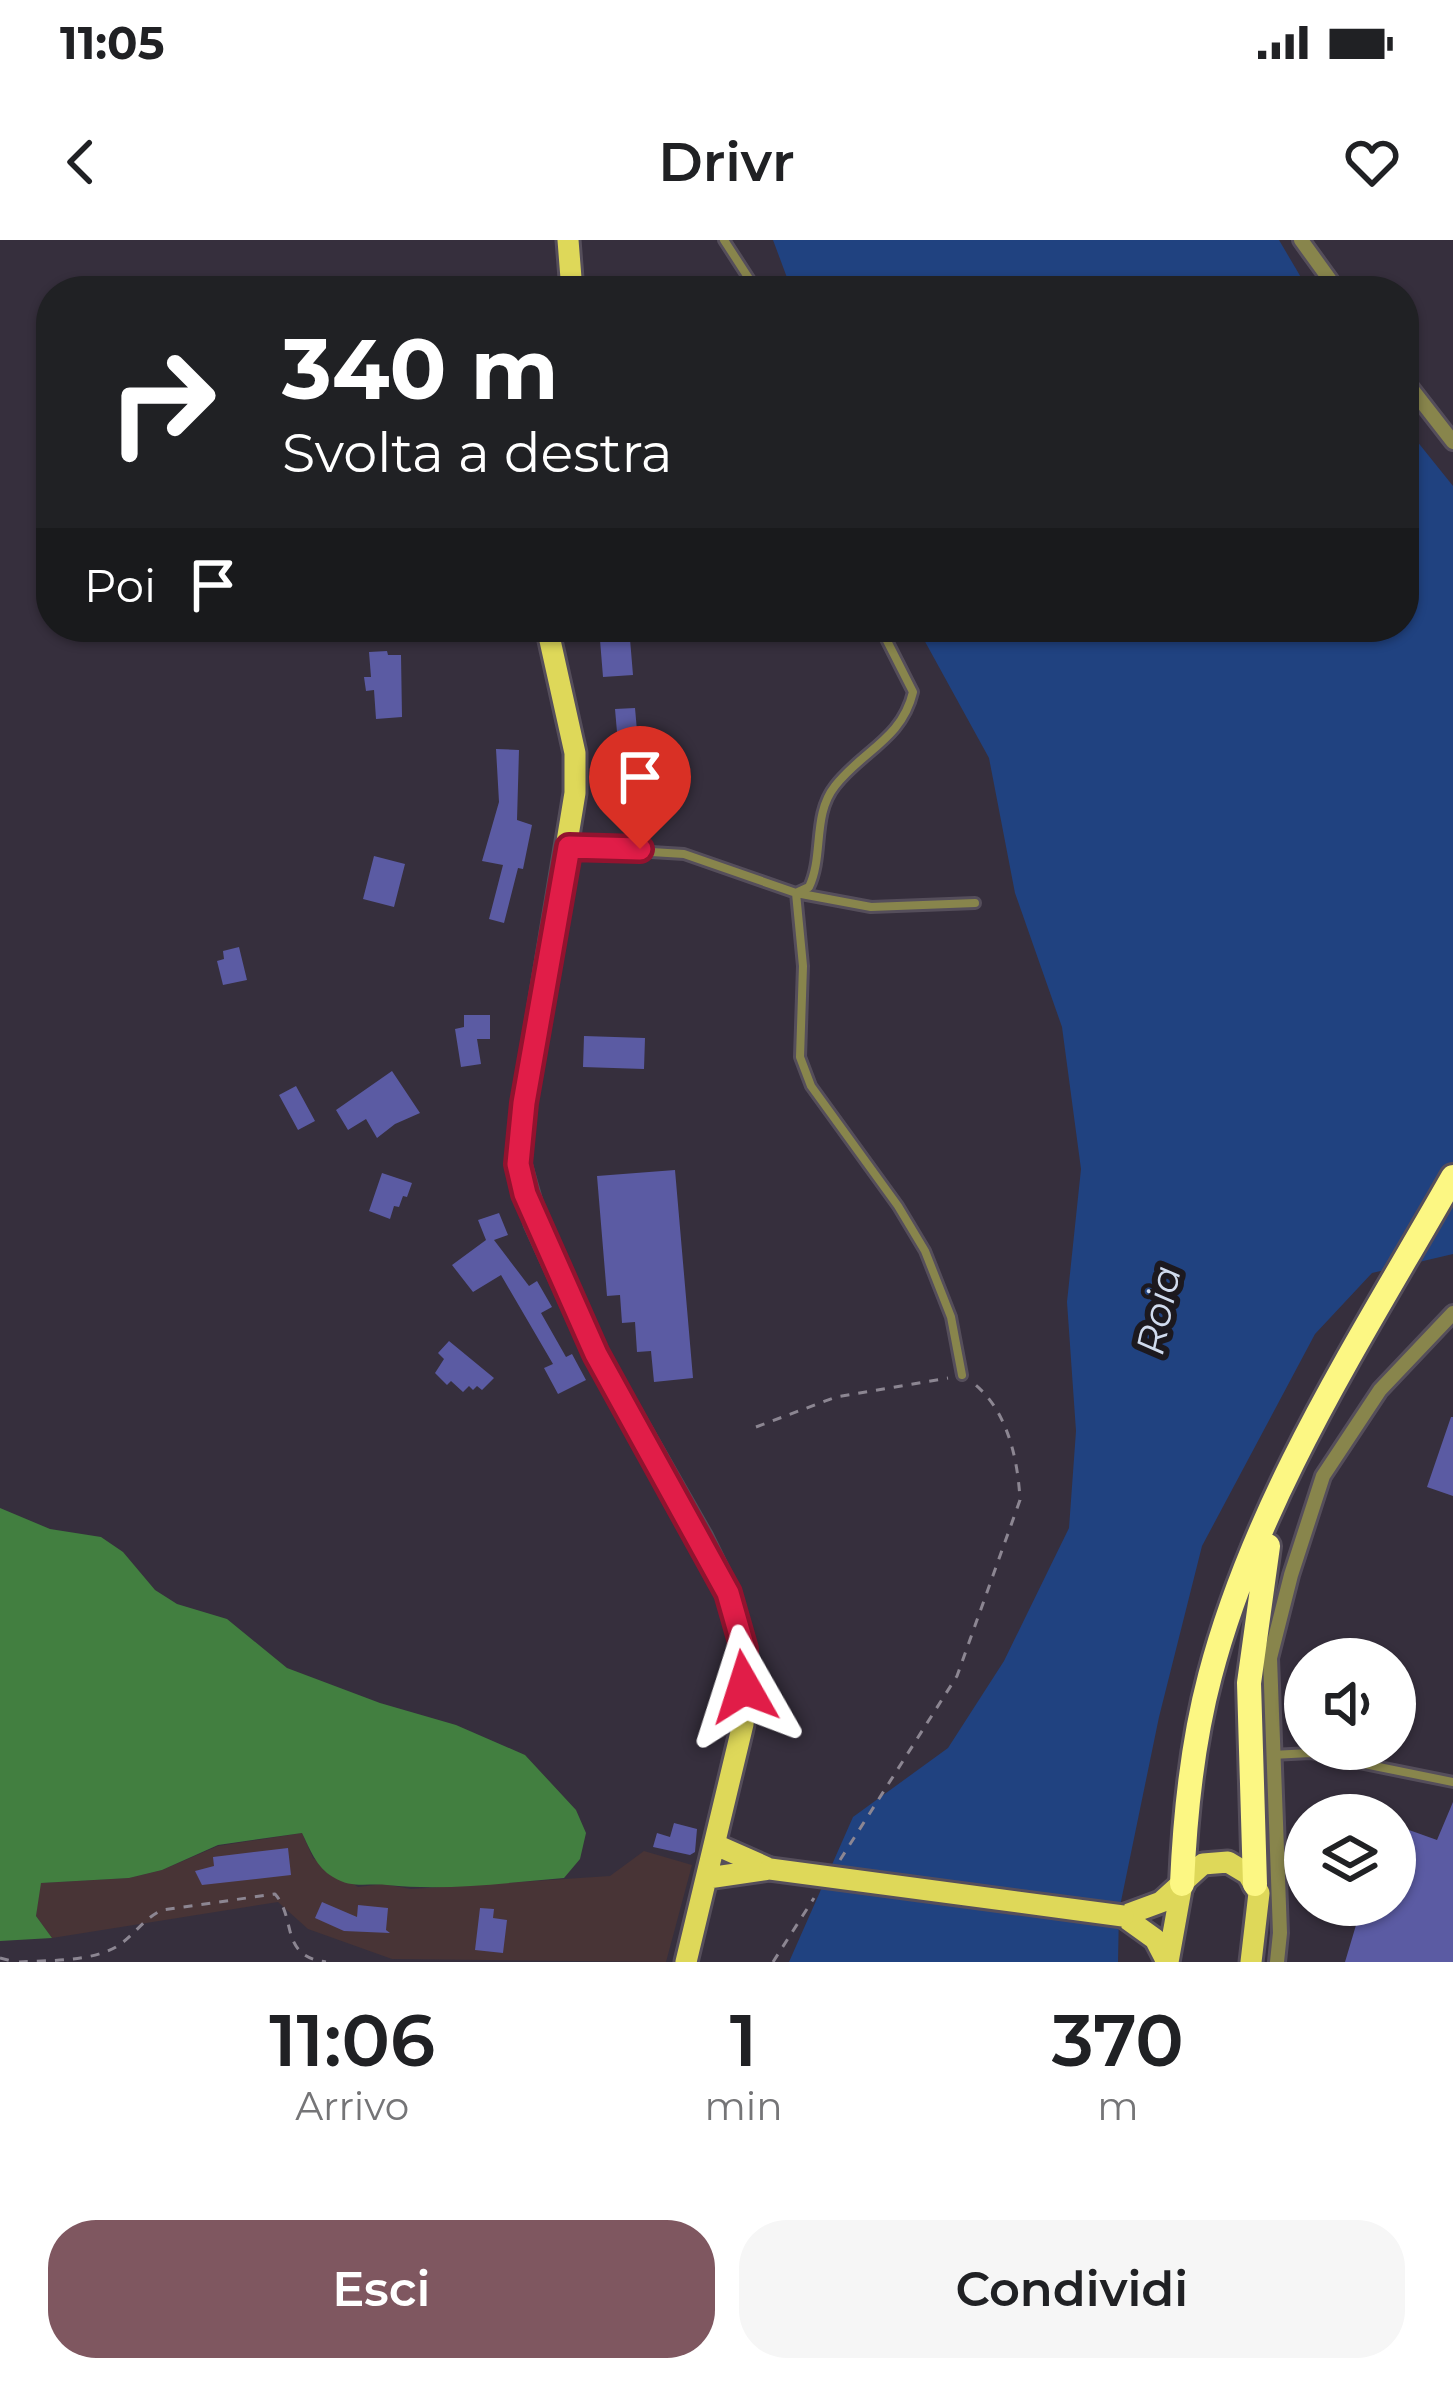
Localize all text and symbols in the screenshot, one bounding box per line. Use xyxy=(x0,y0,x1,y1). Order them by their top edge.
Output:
text: 11:05 xyxy=(60,15,164,70)
icon: back xyxy=(48,129,114,195)
text: Drivr xyxy=(658,129,795,195)
icon: heart xyxy=(1339,129,1405,195)
text: 340 m xyxy=(282,318,559,420)
icon: right xyxy=(84,324,240,480)
text: Svolta a destra xyxy=(282,420,673,486)
icon: arrive xyxy=(180,552,246,618)
text: Poi xyxy=(84,558,156,613)
pin xyxy=(589,726,691,849)
icon: arrive xyxy=(607,744,673,810)
water label: Roia xyxy=(1125,1261,1191,1359)
position arrow xyxy=(681,1624,807,1750)
map controls xyxy=(1284,1638,1416,1926)
button: sound xyxy=(1284,1638,1416,1770)
button: layers xyxy=(1284,1794,1416,1926)
text: 11:06 xyxy=(269,1996,435,2084)
text: 1 xyxy=(730,1996,757,2084)
text: 370 xyxy=(1052,1996,1184,2084)
text: Arrivo xyxy=(295,2082,409,2130)
text: min xyxy=(704,2082,783,2130)
text: m xyxy=(1097,2082,1139,2130)
button: Esci xyxy=(48,2220,715,2358)
button: Condividi xyxy=(739,2220,1405,2358)

